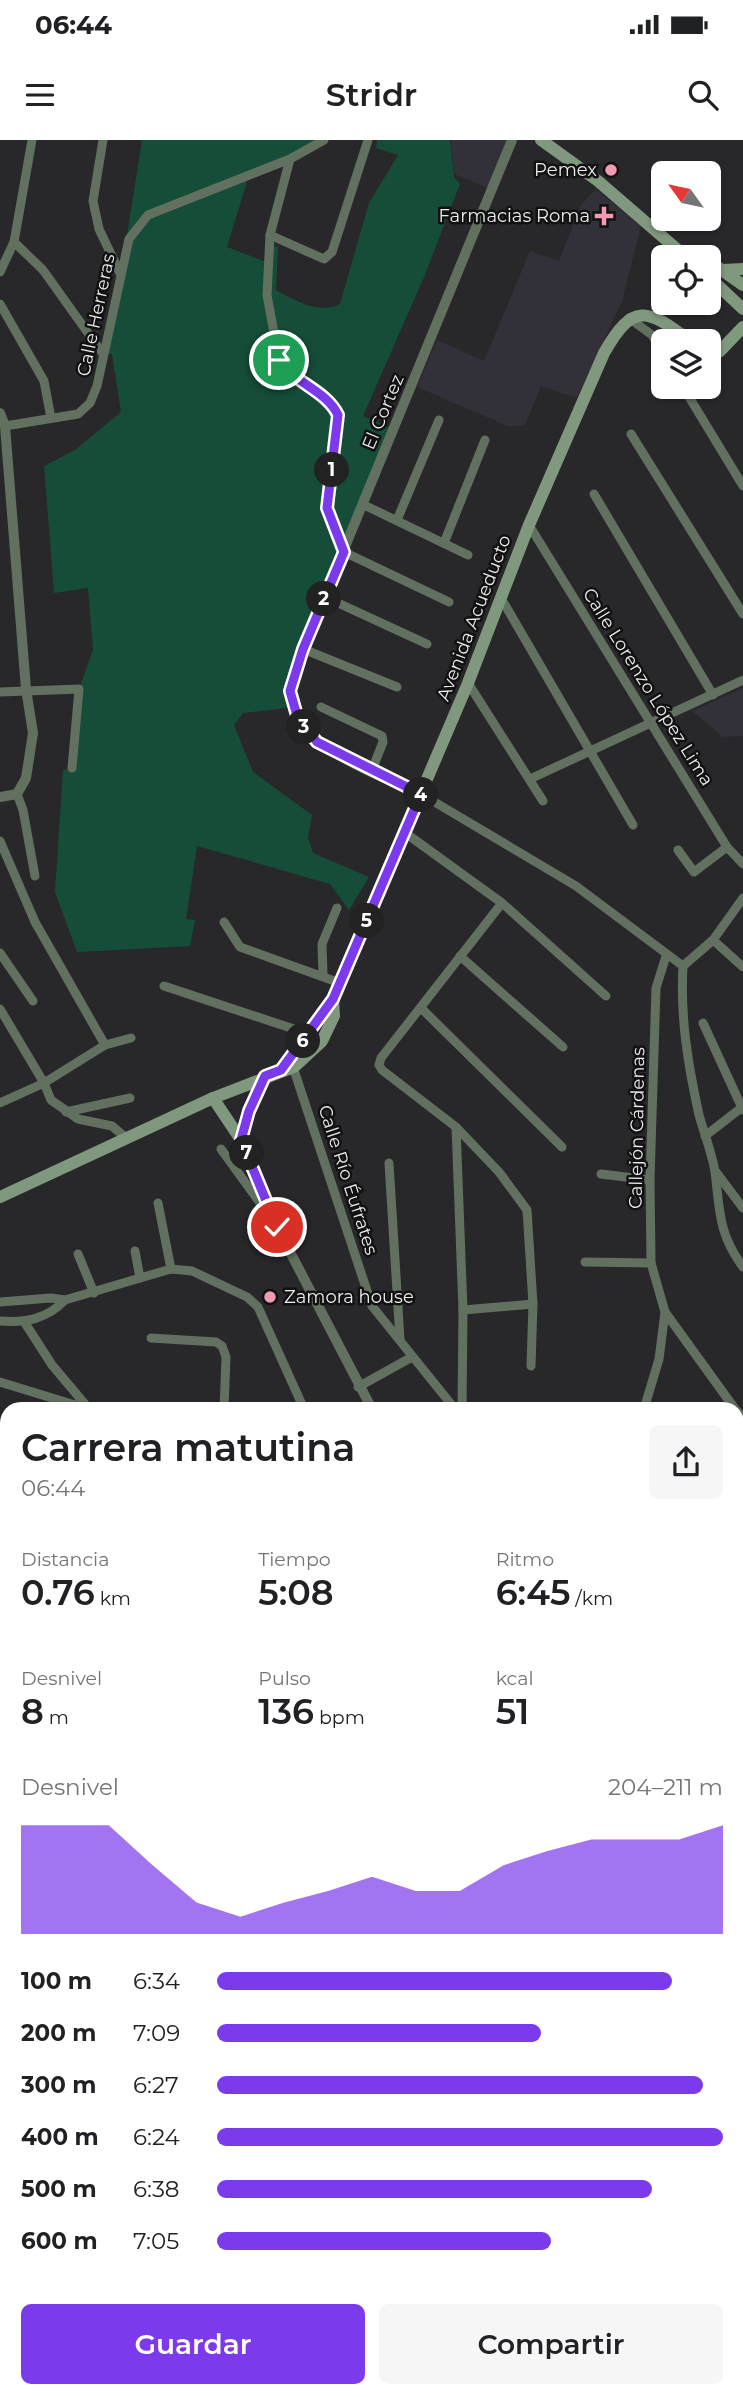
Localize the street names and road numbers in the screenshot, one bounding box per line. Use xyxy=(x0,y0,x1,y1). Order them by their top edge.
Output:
street label: Calle Herreras xyxy=(72,251,120,378)
street label: El Cortez xyxy=(357,371,409,453)
street label: Avenida Acueducto xyxy=(432,532,516,704)
street label: Calle Lorenzo López Lima xyxy=(578,584,718,790)
street label: Callejón Cárdenas xyxy=(625,1047,649,1209)
street label: Calle Río Éufrates xyxy=(313,1102,383,1258)

